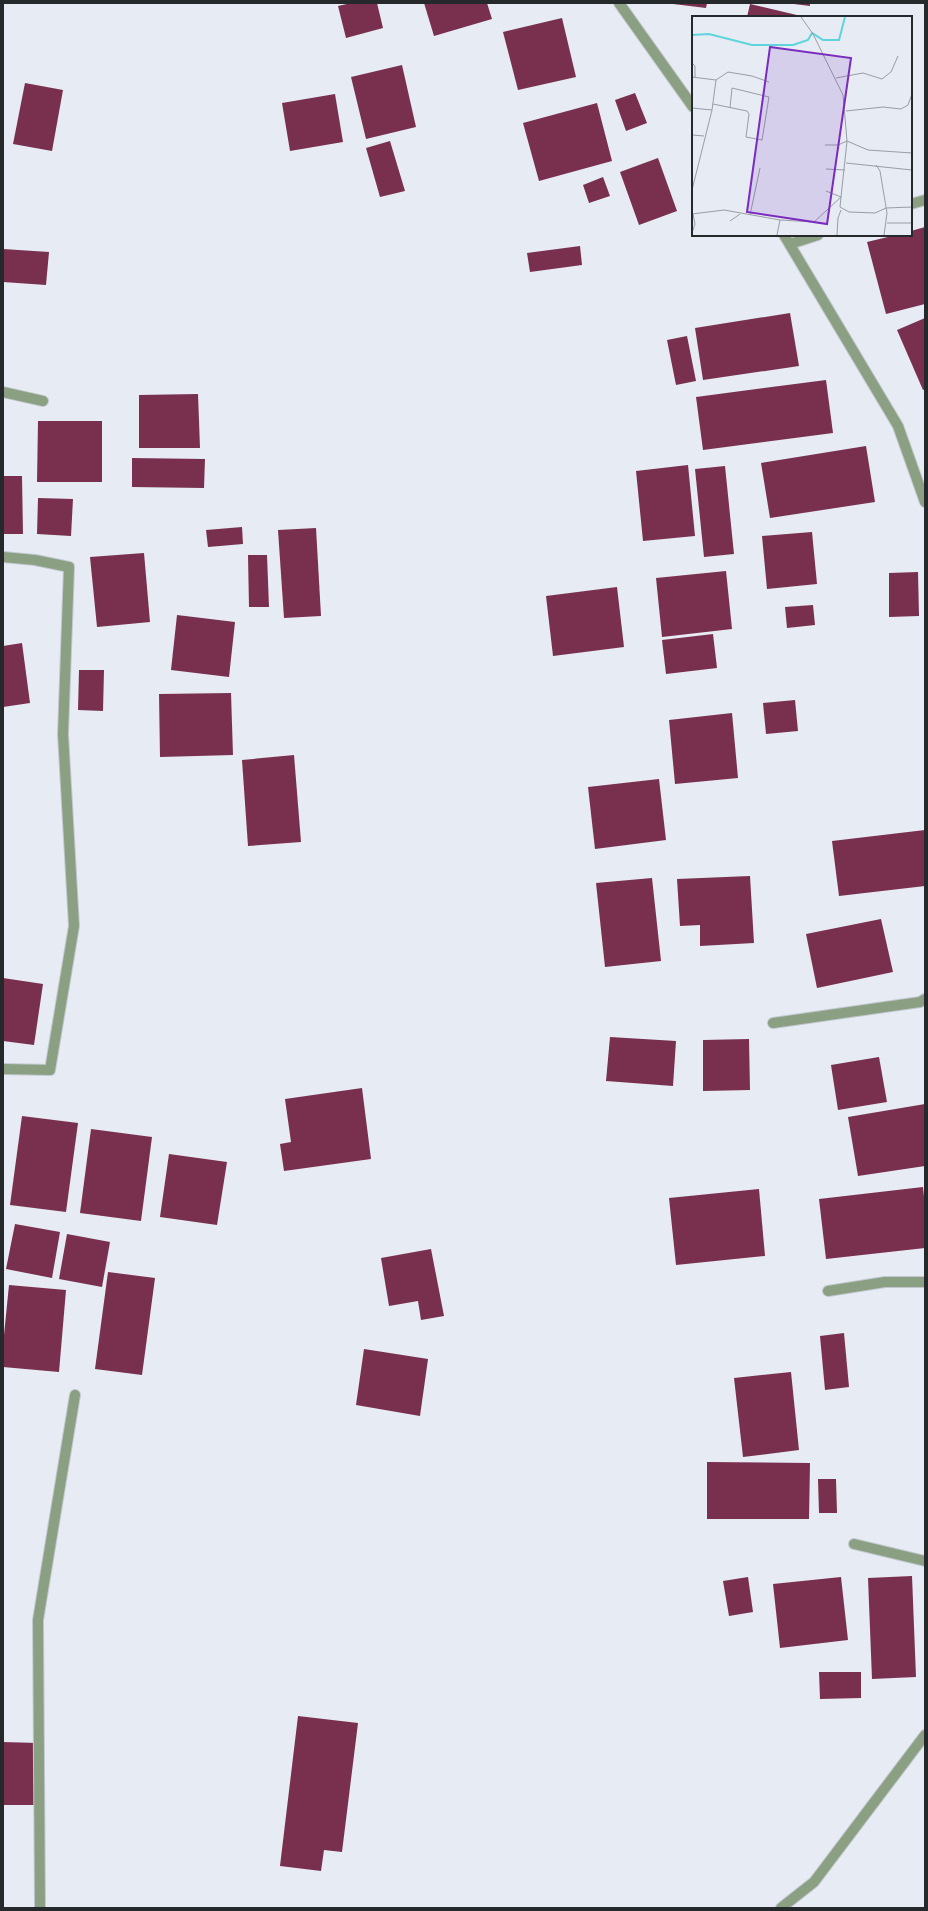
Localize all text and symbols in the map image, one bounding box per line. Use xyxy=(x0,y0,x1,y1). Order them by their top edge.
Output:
inset map xyxy=(692,16,912,236)

